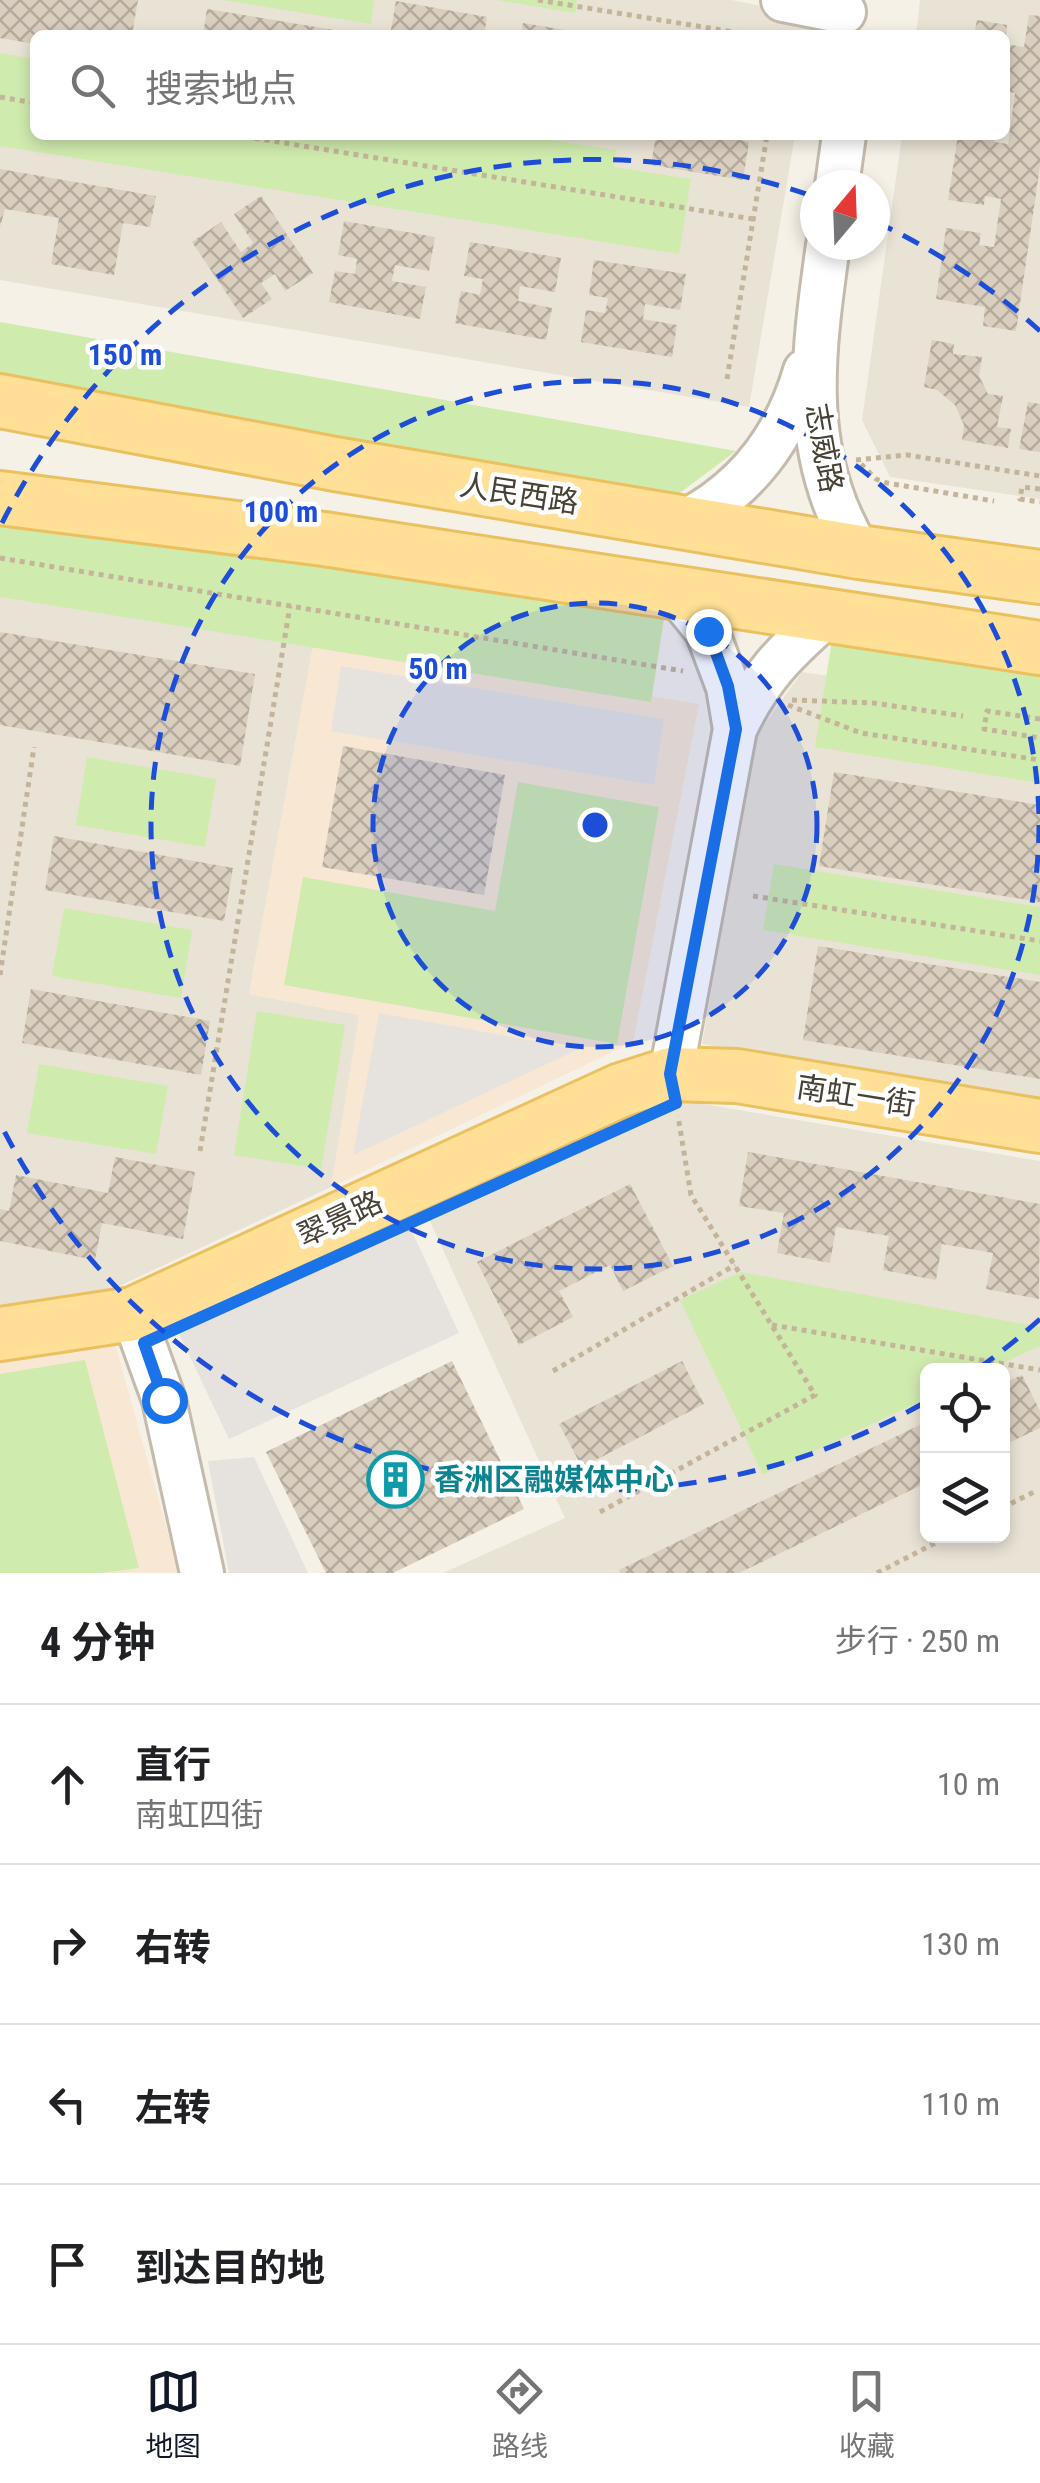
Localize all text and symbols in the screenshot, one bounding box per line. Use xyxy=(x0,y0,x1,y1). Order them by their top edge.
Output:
search box xyxy=(30,30,1010,140)
icon: search xyxy=(65,58,120,113)
text: 搜索地点 xyxy=(145,67,297,111)
north arrow xyxy=(800,170,890,260)
text: 150 m xyxy=(88,337,162,372)
street label: 志威路 xyxy=(799,401,850,495)
street label: 人民西路 xyxy=(457,467,581,520)
text: 100 m xyxy=(244,494,318,529)
route end xyxy=(686,609,732,655)
text: 50 m xyxy=(408,651,468,686)
centre of rings xyxy=(577,807,613,843)
street label: 南虹一街 xyxy=(794,1069,918,1122)
street label: 翠景路 xyxy=(292,1184,388,1253)
map controls xyxy=(920,1363,1010,1543)
button: locate xyxy=(920,1363,1010,1453)
route start xyxy=(142,1378,188,1424)
building icon: 香洲区融媒体中心 xyxy=(365,1450,425,1510)
button: layers xyxy=(920,1453,1010,1543)
place label: 香洲区融媒体中心 xyxy=(434,1462,674,1497)
text: 4 分钟 xyxy=(40,1618,155,1667)
text: 步行 · 250 m xyxy=(835,1622,1000,1660)
text: 直行 xyxy=(135,1743,211,1787)
icon: ahead xyxy=(40,1757,95,1812)
text: 10 m xyxy=(937,1765,1000,1803)
text: 南虹四街 xyxy=(135,1796,263,1834)
icon: right xyxy=(40,1917,95,1972)
text: 130 m xyxy=(921,1925,1000,1963)
text: 右转 xyxy=(135,1926,211,1970)
icon: left xyxy=(40,2077,95,2132)
text: 110 m xyxy=(921,2085,1000,2123)
text: 左转 xyxy=(135,2086,211,2130)
icon: arrive xyxy=(40,2237,95,2292)
text: 到达目的地 xyxy=(135,2246,325,2290)
tab: 地图 xyxy=(145,2364,201,2464)
tab: 路线 xyxy=(492,2364,548,2464)
tab: 收藏 xyxy=(839,2364,895,2464)

